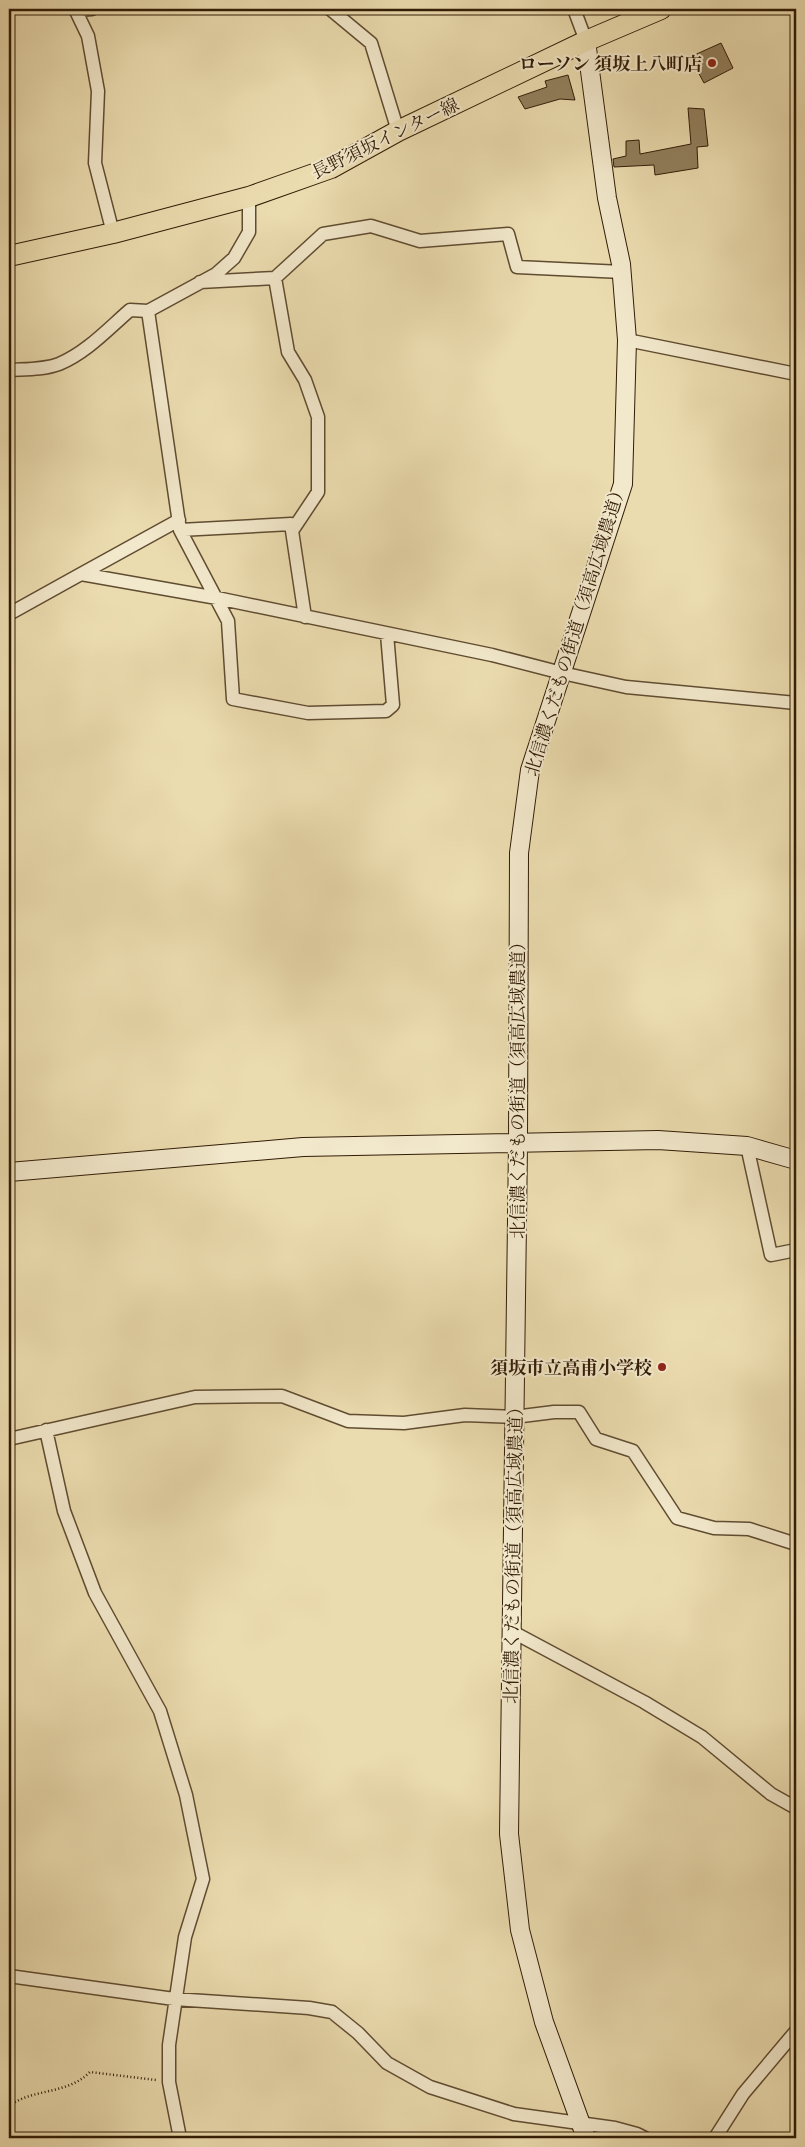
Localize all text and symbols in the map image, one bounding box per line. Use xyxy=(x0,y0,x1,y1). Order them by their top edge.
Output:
place label: ローソン 須坂上八町店 xyxy=(519,50,702,77)
marker: ローソン 須坂上八町店 xyxy=(706,57,718,69)
street label: 長野須坂インター線 xyxy=(307,91,463,185)
street label: 北信濃くだもの街道（須高広域農道） xyxy=(517,479,633,779)
street label: 北信濃くだもの街道（須高広域農道） xyxy=(504,933,531,1239)
place label: 須坂市立高甫小学校 xyxy=(490,1354,652,1381)
marker: 須坂市立高甫小学校 xyxy=(656,1361,668,1373)
street label: 北信濃くだもの街道（須高広域農道） xyxy=(497,1398,529,1704)

